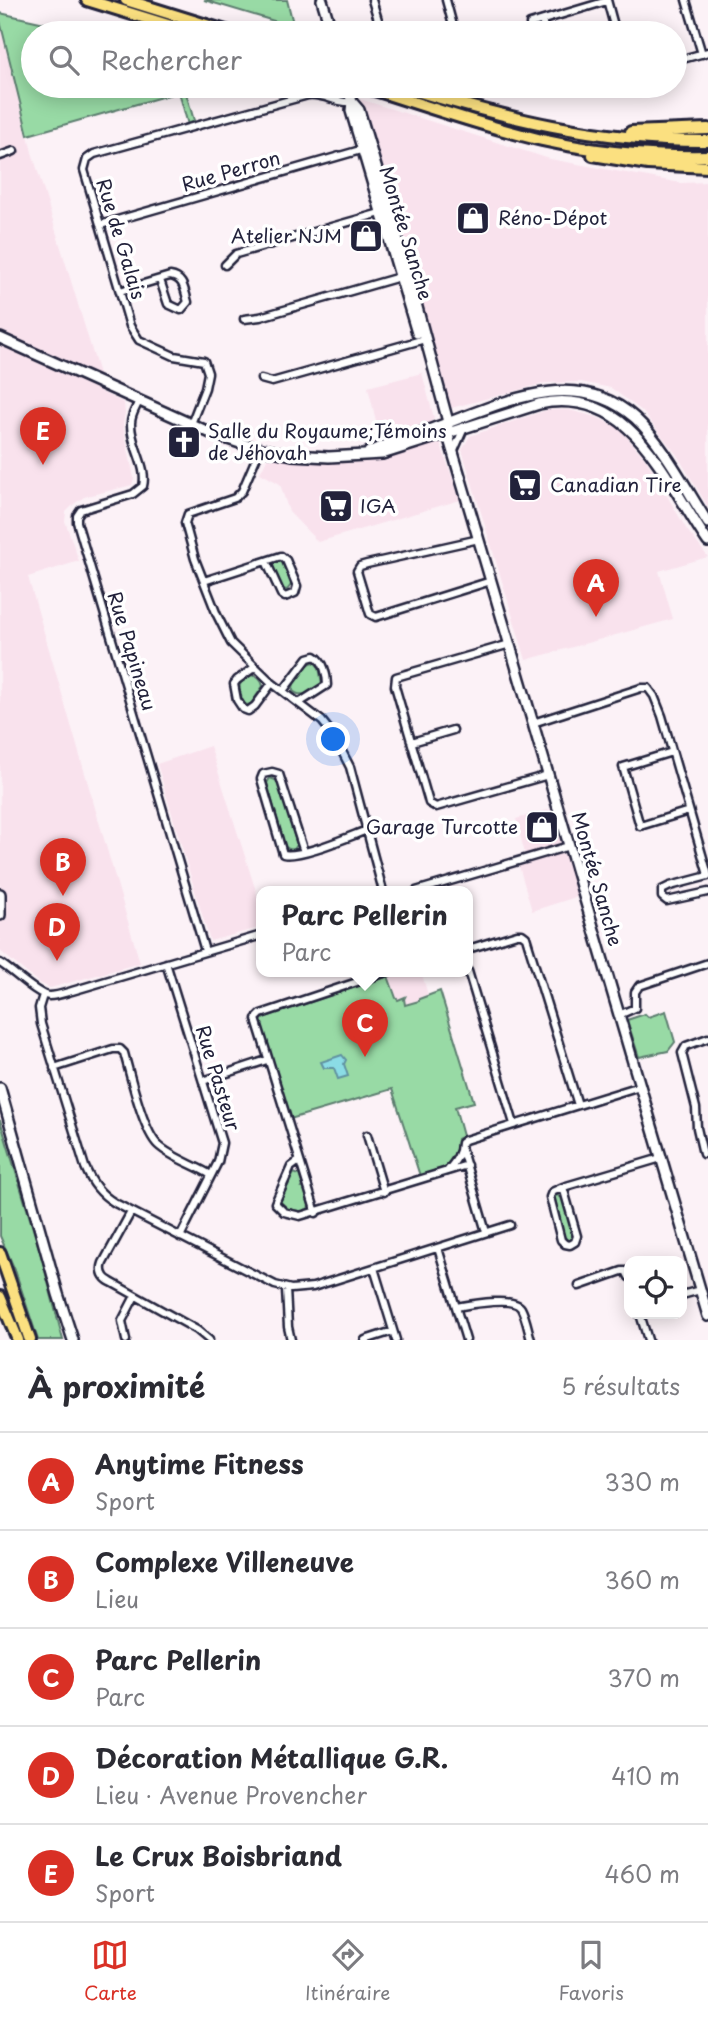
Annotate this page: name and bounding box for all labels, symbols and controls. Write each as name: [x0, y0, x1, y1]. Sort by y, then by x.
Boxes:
search box: [21, 21, 687, 98]
text: Rechercher: [101, 40, 242, 79]
icon: search: [45, 41, 83, 79]
street label: Rue Perron: [178, 143, 283, 197]
street label: Montée Sanche: [373, 162, 441, 303]
street label: Rue de Galais: [90, 175, 154, 302]
shop icon: Réno-Dépot: [454, 199, 492, 237]
place label: Réno-Dépot: [498, 203, 608, 231]
shop icon: Atelier NJM: [347, 217, 385, 255]
place label: Atelier NJM: [231, 221, 342, 249]
pin: E: [20, 407, 66, 465]
place label: Salle du Royaume;Témoins de Jéhovah: [208, 416, 447, 466]
church icon: Salle du Royaume;Témoins de Jéhovah: [165, 423, 203, 461]
supermarket icon: Canadian Tire: [506, 466, 544, 504]
place label: Canadian Tire: [550, 470, 682, 498]
supermarket icon: IGA: [317, 487, 355, 525]
place label: IGA: [360, 491, 396, 519]
pin: A: [573, 559, 619, 617]
street label: Rue Papineau: [102, 588, 164, 714]
your location: [316, 722, 350, 756]
shop icon: Garage Turcotte: [523, 808, 561, 846]
street label: Montée Sanche: [565, 808, 631, 949]
place label: Garage Turcotte: [366, 812, 518, 840]
pin: B: [40, 838, 86, 896]
popup: [256, 886, 473, 977]
text: Parc Pellerin: [281, 895, 448, 934]
pin: D: [34, 903, 80, 961]
text: Parc: [281, 934, 331, 969]
pin: C: [342, 999, 388, 1057]
street label: Rue Pasteur: [190, 1022, 248, 1134]
map controls: [624, 1256, 687, 1319]
button: locate: [624, 1256, 687, 1319]
text: À proximité: [28, 1363, 205, 1408]
text: 5 résultats: [561, 1368, 680, 1403]
text: Anytime Fitness: [95, 1444, 304, 1483]
text: A: [42, 1464, 60, 1499]
text: 330 m: [604, 1464, 680, 1499]
text: Sport: [95, 1483, 155, 1518]
text: Complexe Villeneuve: [95, 1542, 354, 1581]
text: B: [43, 1562, 59, 1597]
text: 360 m: [605, 1562, 680, 1597]
text: Lieu: [95, 1581, 139, 1616]
text: Parc Pellerin: [95, 1640, 261, 1679]
text: C: [42, 1660, 60, 1695]
text: 370 m: [607, 1660, 680, 1695]
text: Parc: [95, 1679, 145, 1714]
text: Décoration Métallique G.R.: [95, 1738, 448, 1777]
text: D: [42, 1758, 60, 1793]
text: 410 m: [611, 1758, 680, 1793]
text: Lieu · Avenue Provencher: [95, 1777, 367, 1812]
text: Le Crux Boisbriand: [95, 1836, 342, 1875]
text: E: [44, 1856, 58, 1891]
text: 460 m: [605, 1856, 680, 1891]
text: Sport: [95, 1875, 155, 1910]
tab: Carte: [84, 1936, 137, 2006]
tab: Itinéraire: [305, 1936, 390, 2006]
tab: Favoris: [559, 1936, 624, 2006]

